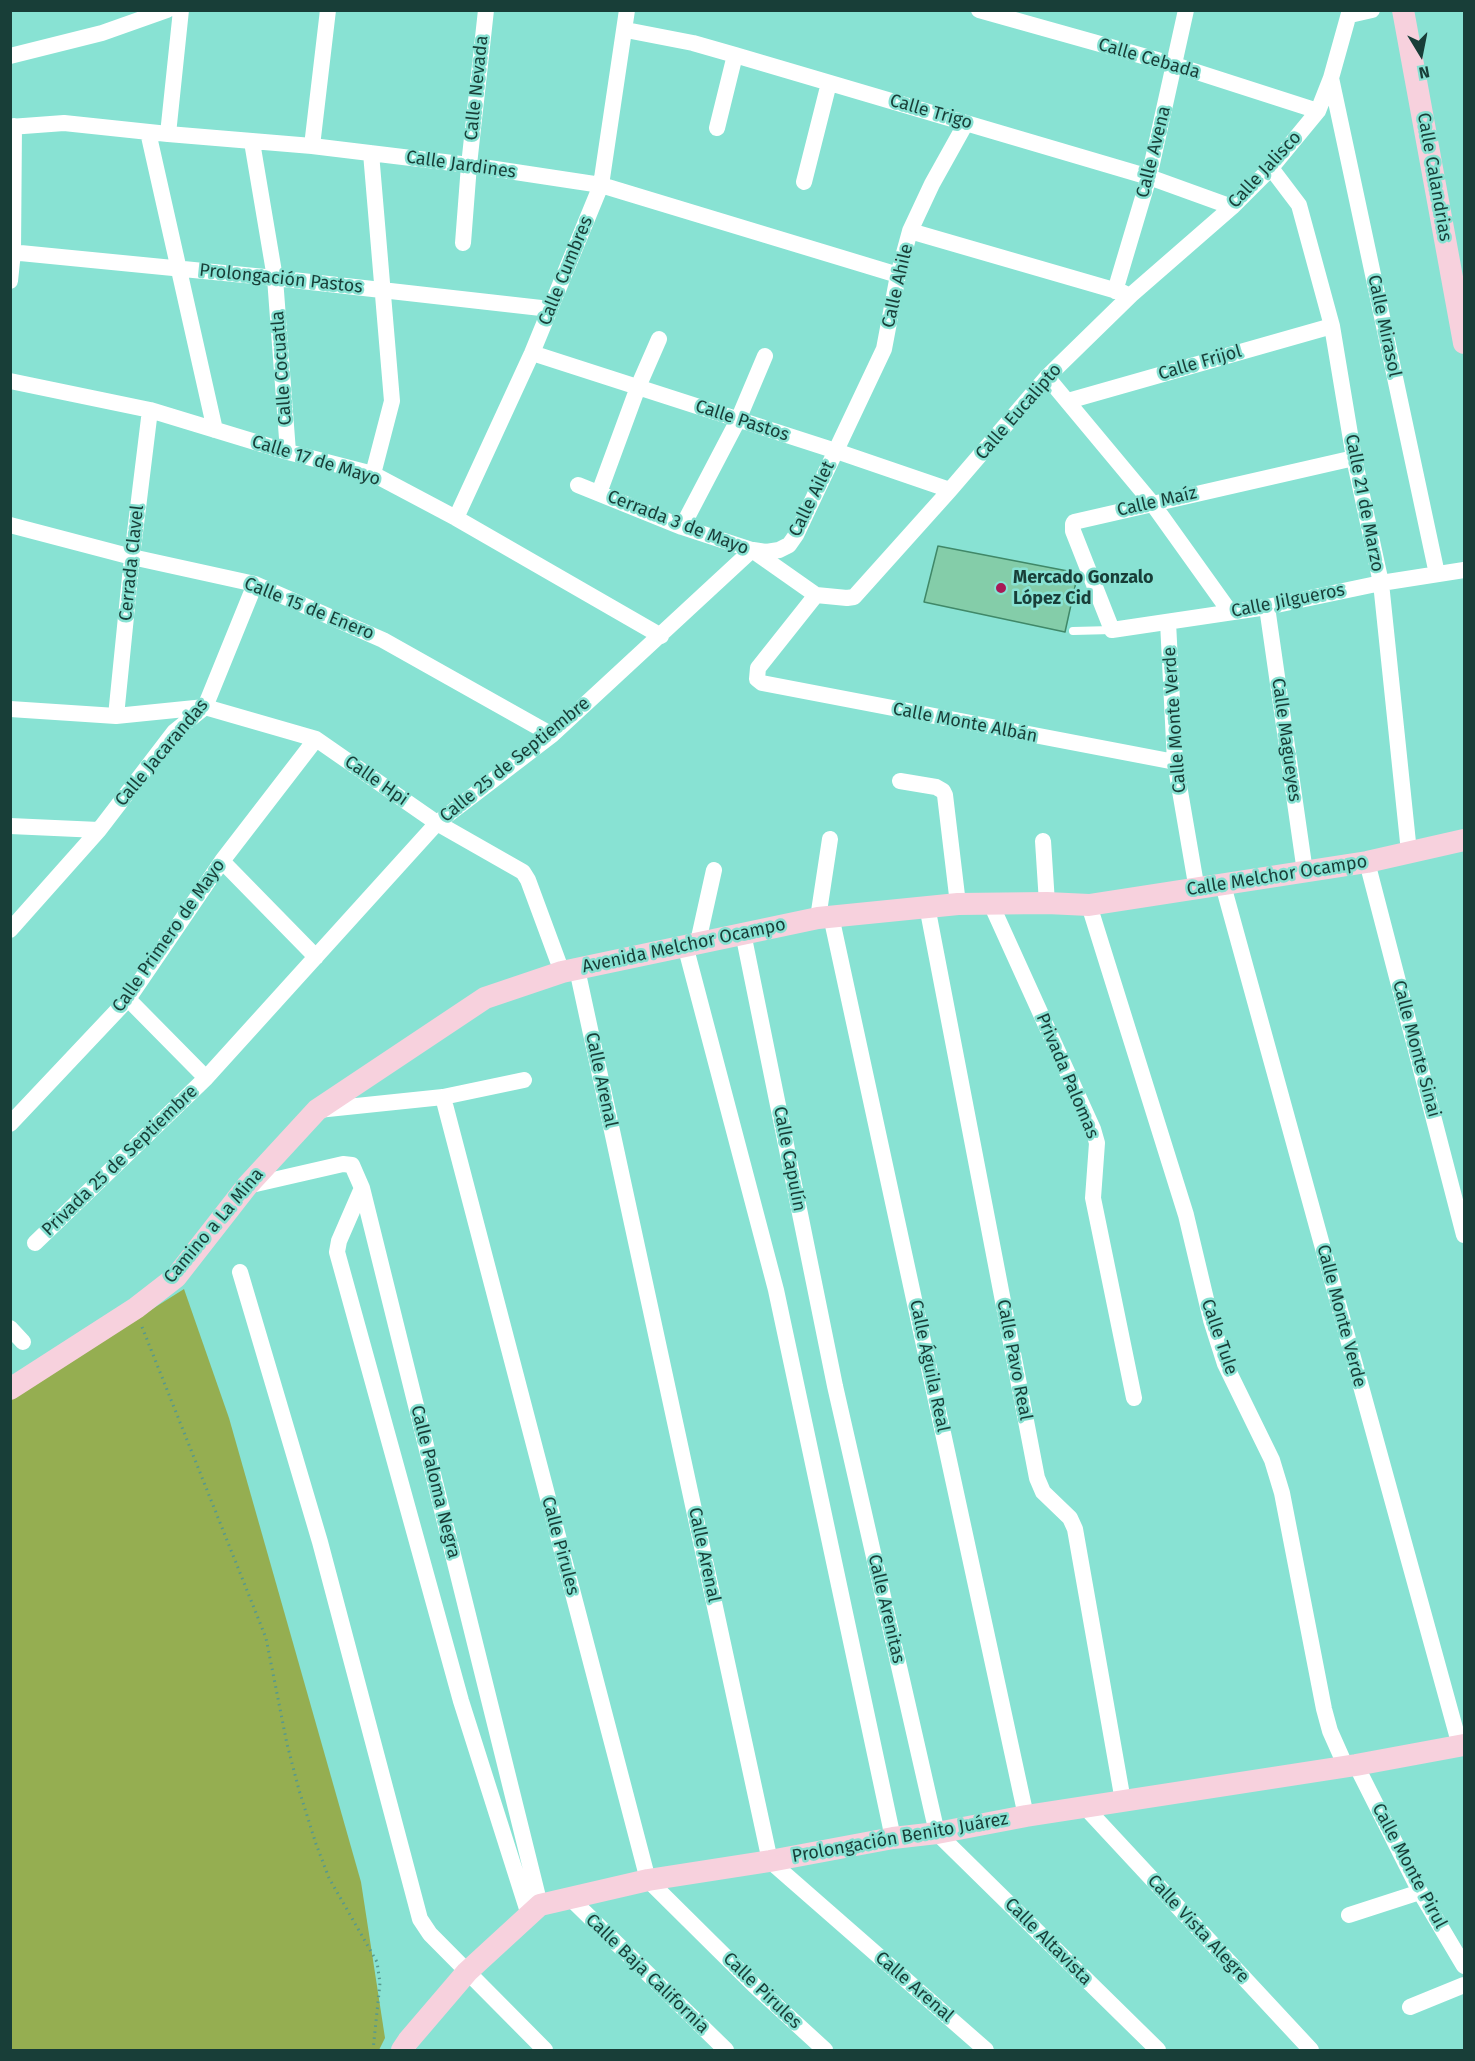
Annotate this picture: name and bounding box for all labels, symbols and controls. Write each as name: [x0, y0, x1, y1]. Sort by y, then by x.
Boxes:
north arrow: [1391, 24, 1451, 84]
street label: Calle Nevada: [461, 34, 493, 142]
street label: Calle Cebada: [1096, 34, 1202, 84]
text: N: [1417, 62, 1431, 82]
street label: Calle Trigo: [887, 90, 975, 134]
street label: Calle Avena: [1132, 104, 1176, 200]
street label: Calle Calandrias: [1412, 111, 1456, 243]
street label: Calle Jalisco: [1224, 127, 1306, 213]
street label: Calle Jardines: [405, 147, 517, 183]
street label: Calle Cumbres: [534, 213, 598, 329]
street label: Calle Ahile: [878, 242, 918, 330]
street label: Prolongación Pastos: [198, 260, 364, 298]
street label: Calle Mirasol: [1363, 273, 1405, 379]
street label: Calle Cocuatla: [267, 310, 297, 426]
street label: Calle Frijol: [1156, 341, 1244, 385]
street label: Calle Eucalipto: [971, 360, 1067, 464]
street label: Calle Pastos: [692, 396, 792, 446]
street label: Calle 17 de Mayo: [249, 431, 383, 491]
street label: Calle 21 de Marzo: [1340, 432, 1388, 574]
street label: Calle Ailet: [784, 458, 840, 540]
street label: Calle Maíz: [1115, 482, 1199, 522]
street label: Cerrada 3 de Mayo: [604, 486, 752, 560]
street label: Cerrada Clavel: [115, 504, 149, 622]
place label: Mercado Gonzalo López Cid: [1013, 567, 1154, 610]
street label: Calle 15 de Enero: [241, 573, 377, 645]
street label: Calle Jilgueros: [1229, 579, 1347, 623]
marker: Mercado Gonzalo López Cid: [994, 581, 1008, 595]
street label: Calle Monte Verde: [1159, 646, 1191, 794]
street label: Calle Magueyes: [1267, 677, 1305, 803]
street label: Calle 25 de Septiembre: [436, 693, 594, 827]
street label: Calle Jacarandas: [111, 695, 213, 811]
street label: Calle Monte Albán: [891, 698, 1039, 748]
street label: Calle Hpi: [340, 751, 412, 811]
street label: Calle Melchor Ocampo: [1185, 851, 1369, 901]
street label: Calle Primero de Mayo: [108, 855, 230, 1017]
street label: Avenida Melchor Ocampo: [580, 914, 788, 978]
street label: Calle Monte Sinai: [1387, 978, 1445, 1120]
street label: Privada Palomas: [1031, 1010, 1103, 1142]
street label: Calle Arenal: [580, 1031, 622, 1129]
street label: Privada 25 de Septiembre: [38, 1081, 202, 1241]
street label: Calle Capulín: [768, 1105, 810, 1213]
street label: Camino a La Mina: [160, 1164, 268, 1288]
street label: Calle Monte Verde: [1312, 1242, 1370, 1390]
street label: Calle Tule: [1196, 1296, 1242, 1378]
street label: Calle Águila Real: [904, 1298, 954, 1434]
street label: Calle Pavo Real: [992, 1298, 1036, 1422]
street label: Calle Paloma Negra: [406, 1403, 464, 1561]
street label: Calle Pirules: [537, 1494, 583, 1598]
street label: Calle Arenal: [683, 1506, 725, 1604]
street label: Calle Arenitas: [863, 1552, 909, 1666]
street label: Calle Monte Pirul: [1367, 1800, 1451, 1932]
street label: Prolongación Benito Juárez: [790, 1808, 1010, 1868]
street label: Calle Vista Alegre: [1142, 1870, 1254, 1988]
street label: Calle Altavista: [1000, 1894, 1096, 1990]
street label: Calle Baja California: [581, 1910, 713, 2038]
street label: Calle Arenal: [870, 1947, 958, 2027]
street label: Calle Pirules: [718, 1948, 806, 2034]

